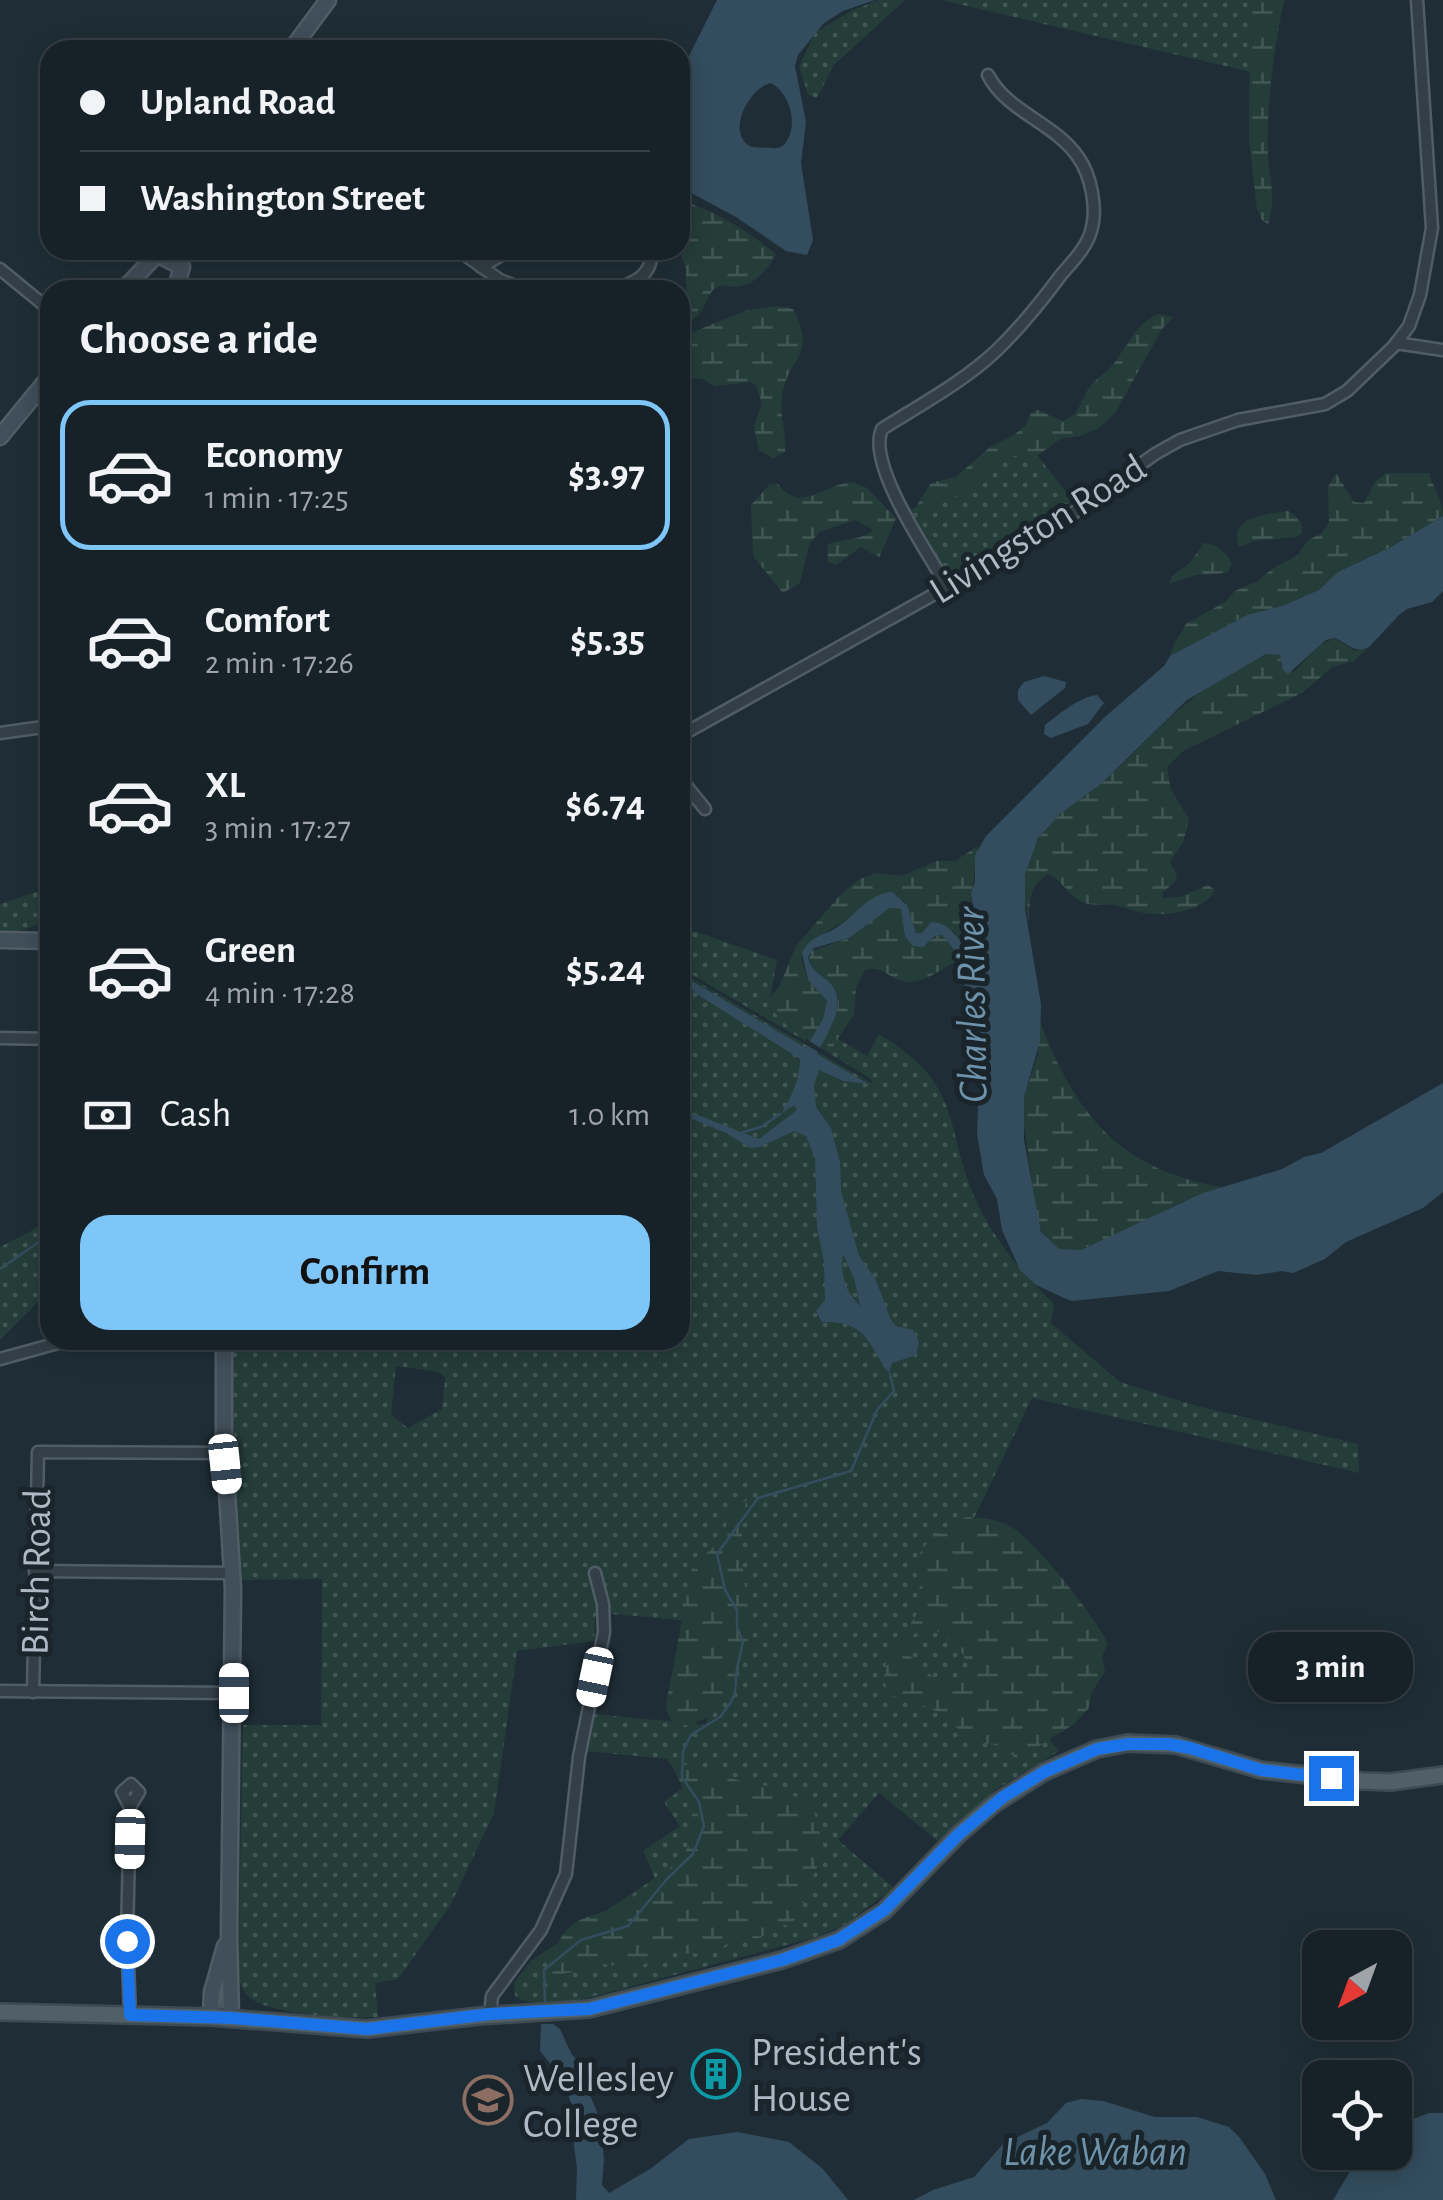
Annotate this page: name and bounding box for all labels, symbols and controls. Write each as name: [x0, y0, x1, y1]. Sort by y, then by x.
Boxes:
text: Upland Road: [140, 84, 335, 122]
text: Washington Street: [140, 180, 425, 218]
text: Choose a ride: [80, 317, 318, 362]
icon: car: [85, 430, 175, 520]
text: Economy: [205, 437, 343, 475]
street label: Livingston Road: [923, 448, 1153, 612]
text: $3.97: [568, 456, 645, 494]
text: 1 min · 17:25: [205, 482, 349, 514]
icon: car: [85, 595, 175, 685]
text: Comfort: [205, 602, 330, 640]
text: $5.35: [570, 621, 645, 659]
text: 2 min · 17:26: [205, 647, 354, 679]
icon: car: [85, 760, 175, 850]
text: XL: [205, 767, 245, 805]
text: $6.74: [565, 786, 645, 824]
text: 3 min · 17:27: [205, 812, 351, 844]
water label: Charles River: [949, 905, 995, 1103]
icon: car: [85, 925, 175, 1015]
text: Green: [205, 932, 296, 970]
text: $5.24: [566, 951, 645, 989]
text: 4 min · 17:28: [205, 977, 355, 1009]
icon: cash: [80, 1088, 135, 1143]
text: Cash: [160, 1096, 231, 1134]
text: 1.0 km: [569, 1099, 650, 1131]
button: Confirm: [80, 1215, 650, 1330]
car: [207, 1433, 243, 1495]
street label: Birch Road: [16, 1488, 58, 1656]
callout: 3 min: [1248, 1633, 1414, 1703]
car: [574, 1645, 616, 1709]
text: 3 min: [1296, 1651, 1365, 1683]
car: [219, 1663, 249, 1723]
route end: [1309, 1756, 1354, 1801]
car: [114, 1809, 146, 1869]
route start: [105, 1919, 150, 1964]
north arrow: [1302, 1930, 1412, 2040]
map controls: [1302, 1930, 1412, 2170]
place label: President's House: [751, 2033, 922, 2119]
building icon: President's House: [690, 2048, 742, 2100]
place label: Wellesley College: [523, 2059, 674, 2145]
button: locate: [1302, 2060, 1412, 2170]
school or university icon: Wellesley College: [462, 2074, 514, 2126]
water label: Lake Waban: [1003, 2131, 1187, 2173]

